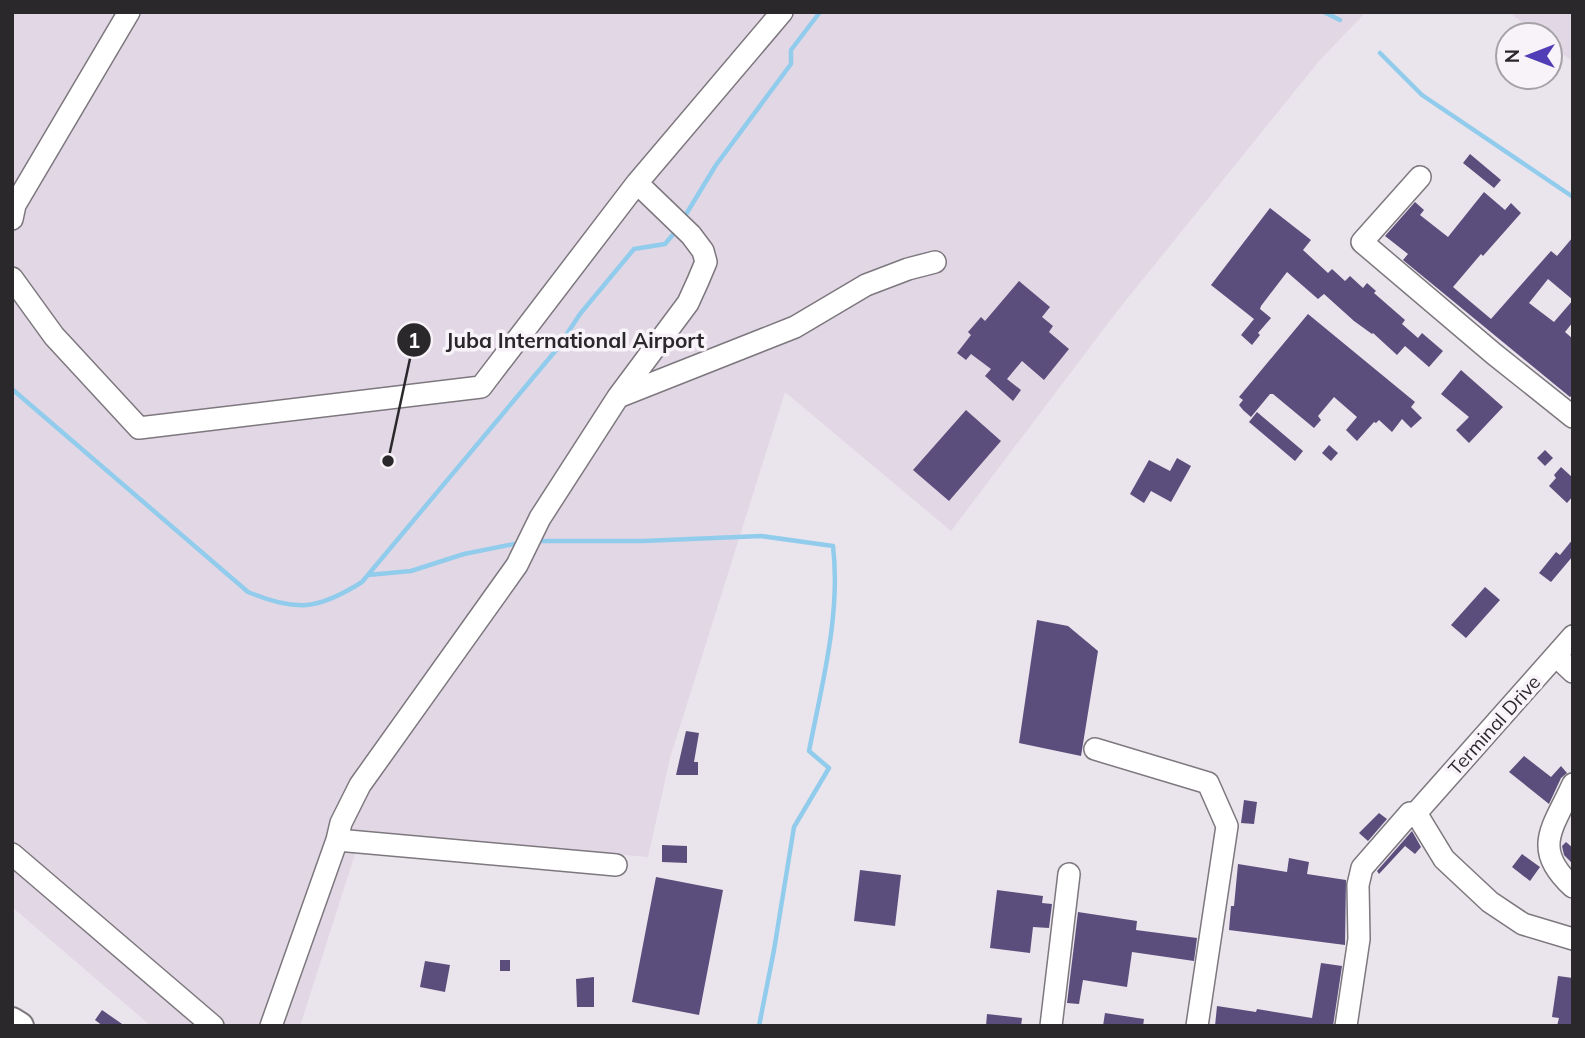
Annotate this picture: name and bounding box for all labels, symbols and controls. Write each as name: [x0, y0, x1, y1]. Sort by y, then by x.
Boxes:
north arrow: [1494, 21, 1564, 91]
text: N: [1500, 49, 1524, 63]
callout: Juba International Airport: [397, 319, 718, 361]
text: 1: [408, 327, 420, 353]
text: Juba International Airport: [446, 327, 704, 353]
street label: Terminal Drive: [1443, 670, 1545, 780]

